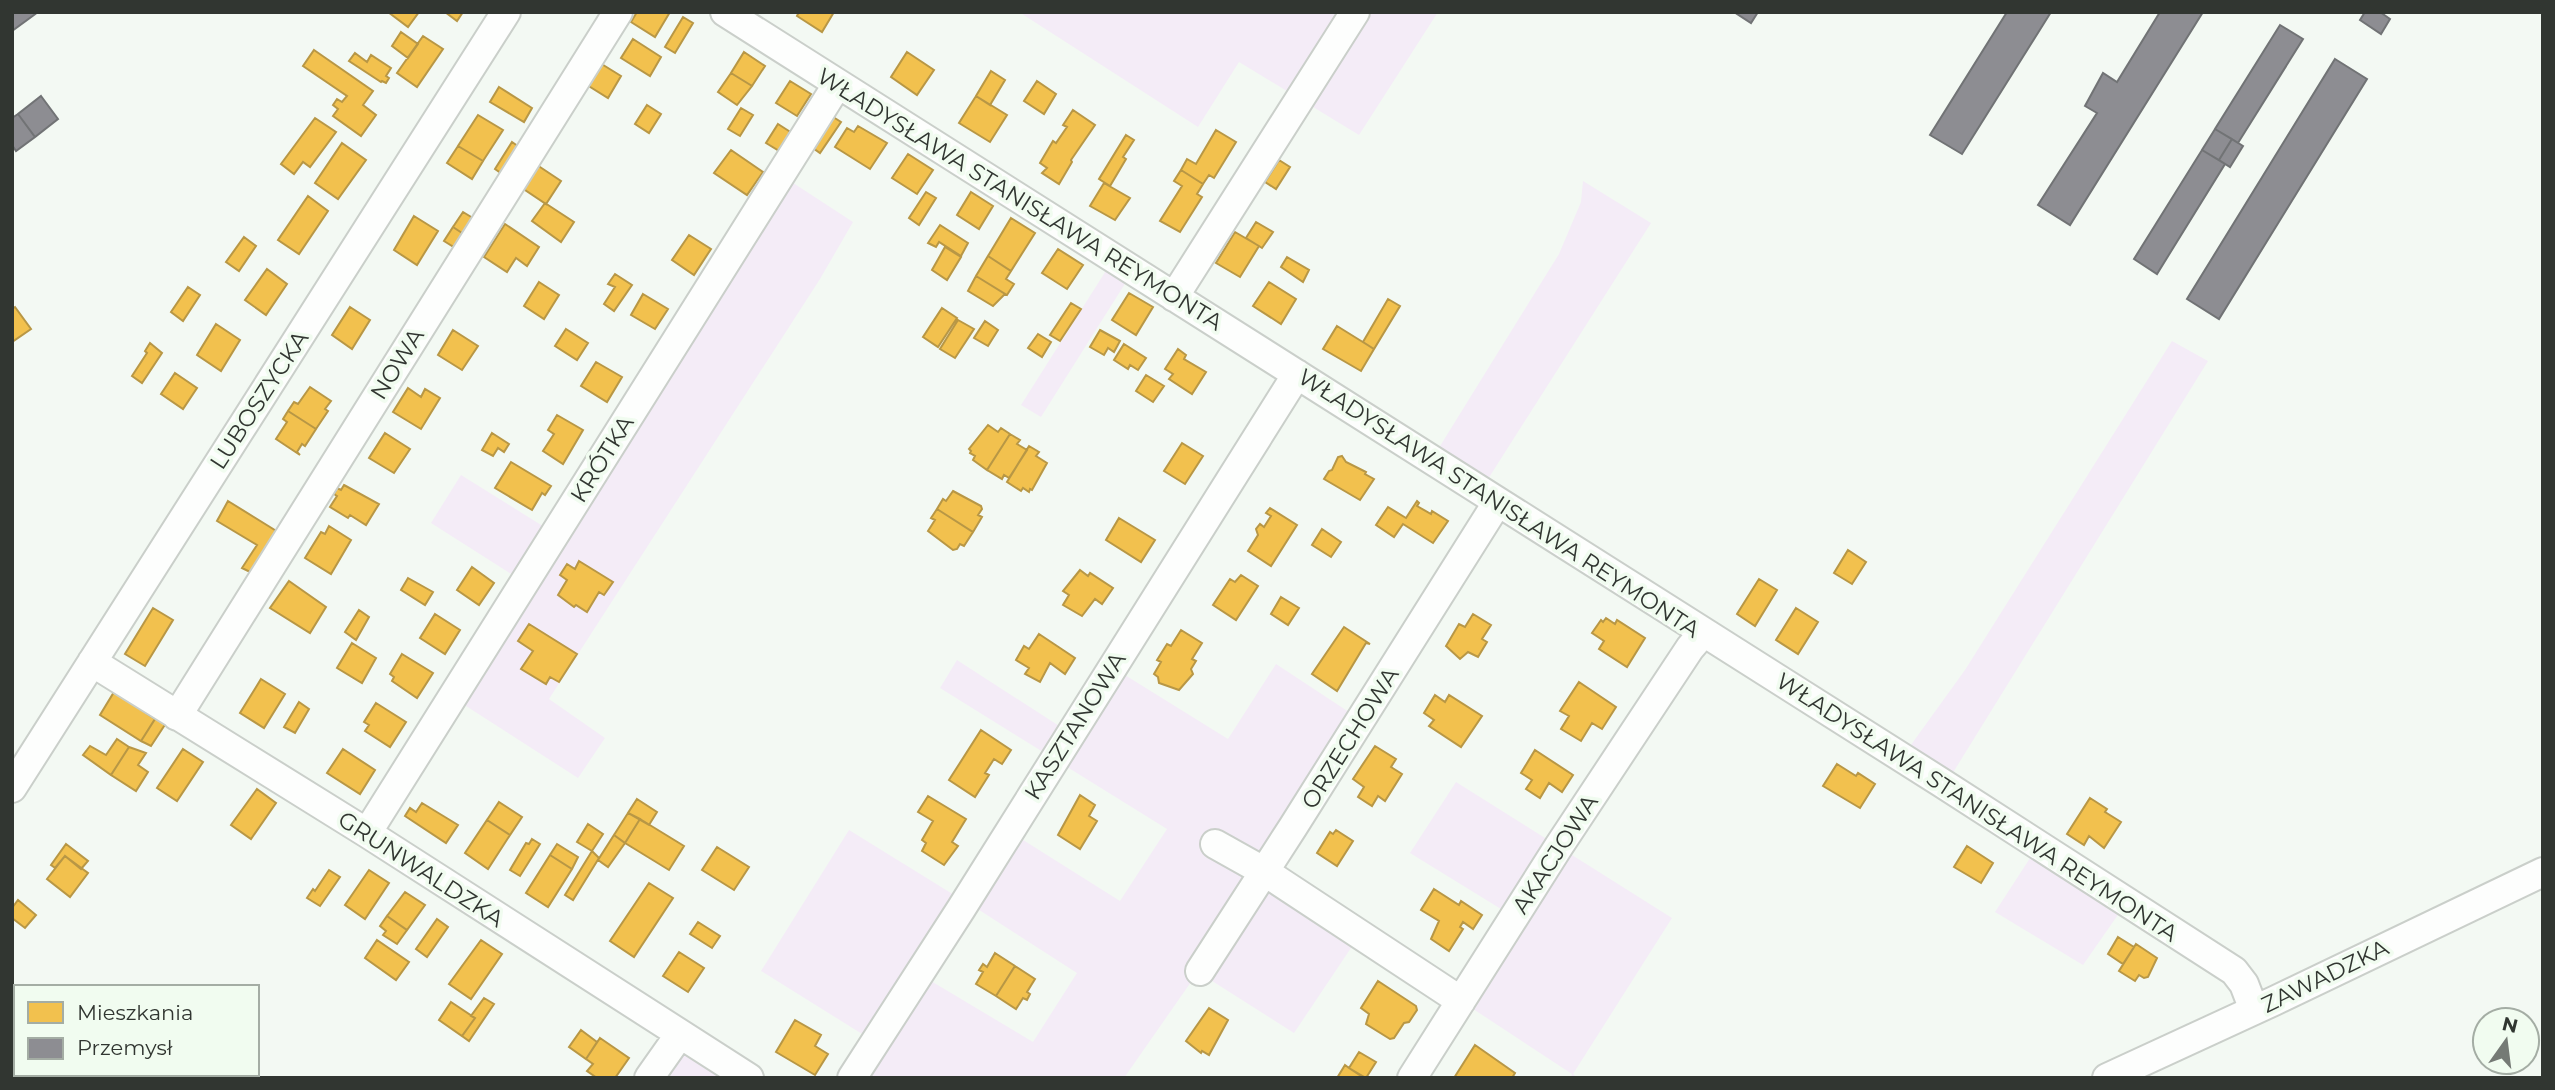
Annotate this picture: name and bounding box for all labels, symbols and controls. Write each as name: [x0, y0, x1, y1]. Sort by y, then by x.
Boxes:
street label: WŁADYSŁAWA STANISŁAWA REYMONTA: [812, 62, 1228, 336]
street label: NOWA: [364, 323, 430, 405]
street label: LUBOSZYCKA: [204, 325, 314, 475]
street label: WŁADYSŁAWA STANISŁAWA REYMONTA: [1293, 362, 1705, 644]
street label: KRÓTKA: [564, 410, 640, 508]
street label: KASZTANOWA: [1018, 647, 1132, 805]
street label: ORZECHOWA: [1295, 662, 1405, 814]
street label: WŁADYSŁAWA STANISŁAWA REYMONTA: [1771, 666, 2183, 948]
street label: AKACJOWA: [1506, 789, 1604, 919]
street label: GRUNWALDZKA: [333, 805, 509, 933]
street label: ZAWADZKA: [2257, 933, 2394, 1019]
legend: [14, 985, 259, 1076]
text: Mieszkania: [77, 1000, 193, 1025]
north arrow: [2471, 1006, 2541, 1076]
text: N: [2500, 1012, 2520, 1038]
text: Przemysł: [77, 1035, 173, 1060]

